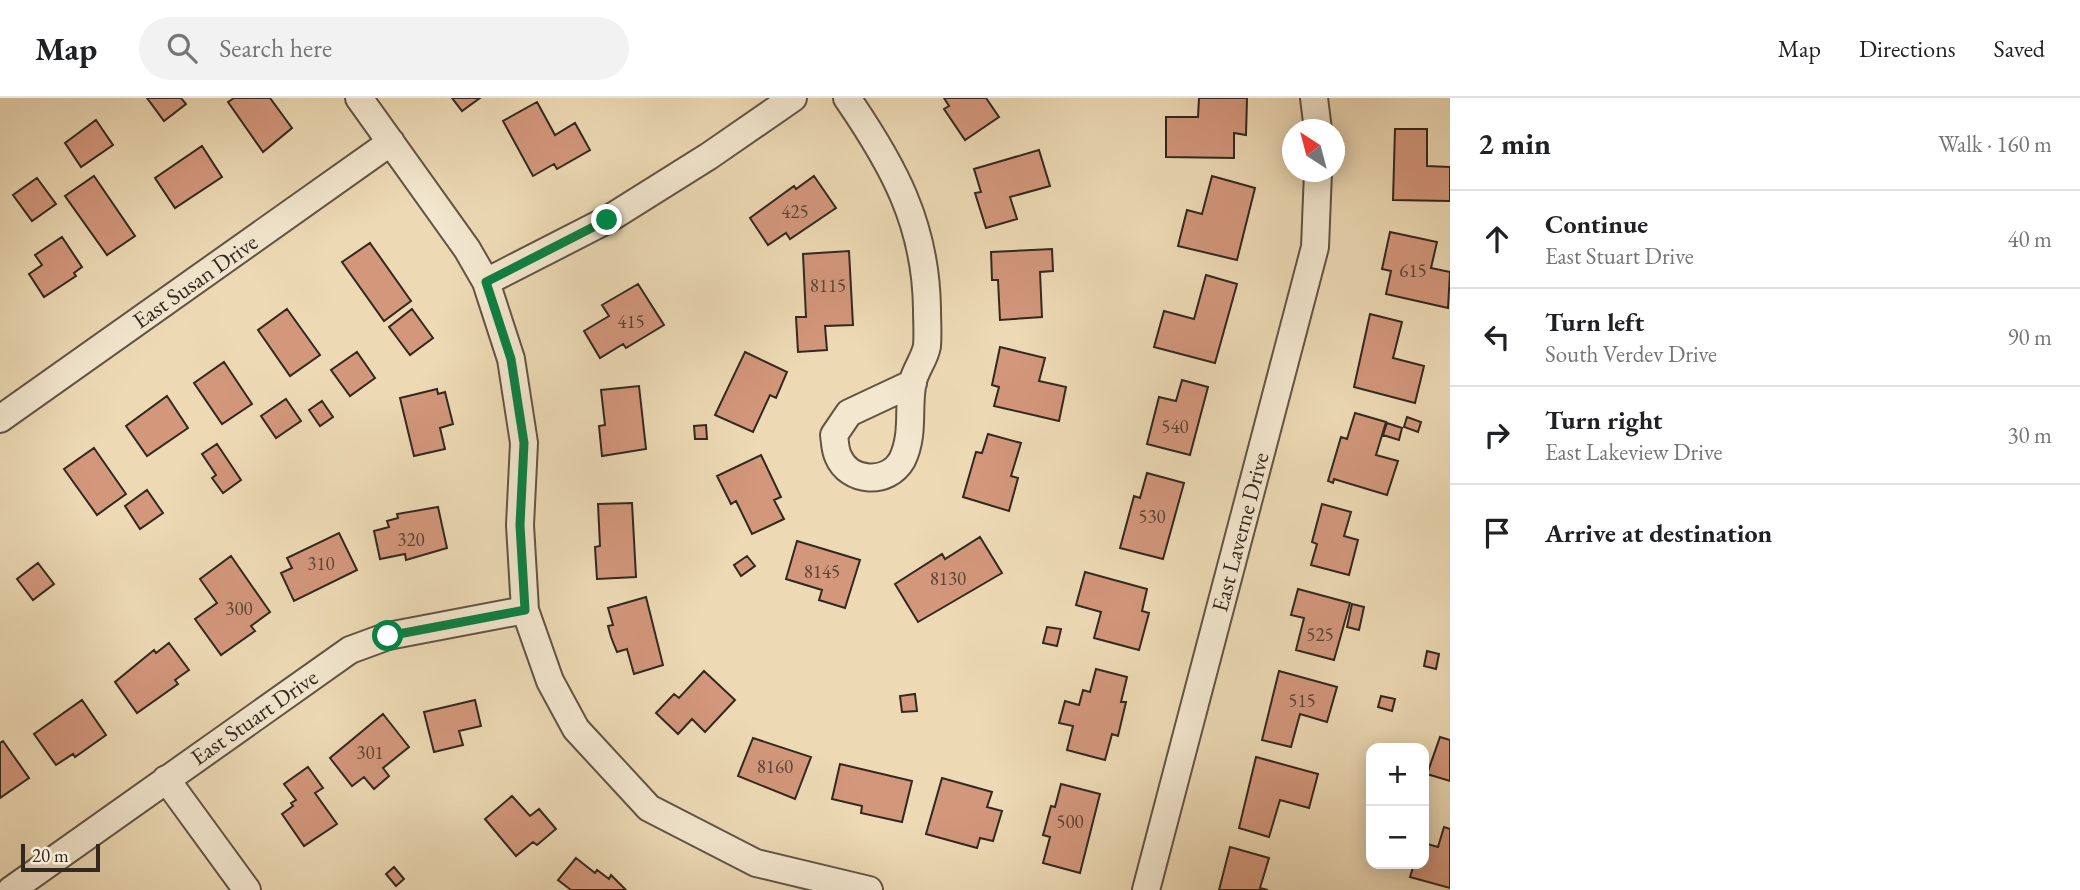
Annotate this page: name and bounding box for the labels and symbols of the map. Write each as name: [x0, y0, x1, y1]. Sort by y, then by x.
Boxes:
north arrow: [1282, 119, 1345, 182]
house number: 425: [781, 199, 809, 224]
route end: [591, 204, 622, 235]
street label: East Susan Drive: [127, 227, 263, 335]
house number: 615: [1399, 258, 1427, 283]
house number: 8115: [810, 273, 846, 298]
house number: 415: [617, 309, 645, 334]
house number: 540: [1161, 414, 1189, 439]
street label: East Laverne Drive: [1204, 449, 1276, 615]
house number: 530: [1138, 504, 1166, 529]
house number: 320: [397, 527, 425, 552]
house number: 310: [307, 551, 335, 576]
house number: 8145: [804, 559, 840, 584]
house number: 8130: [930, 566, 966, 591]
house number: 300: [225, 596, 253, 621]
route start: [372, 620, 403, 651]
house number: 525: [1306, 622, 1334, 647]
street label: East Stuart Drive: [184, 662, 324, 772]
house number: 515: [1288, 688, 1316, 713]
house number: 301: [356, 740, 384, 765]
house number: 8160: [757, 754, 793, 779]
house number: 500: [1056, 809, 1084, 834]
scale bar: [21, 841, 100, 873]

